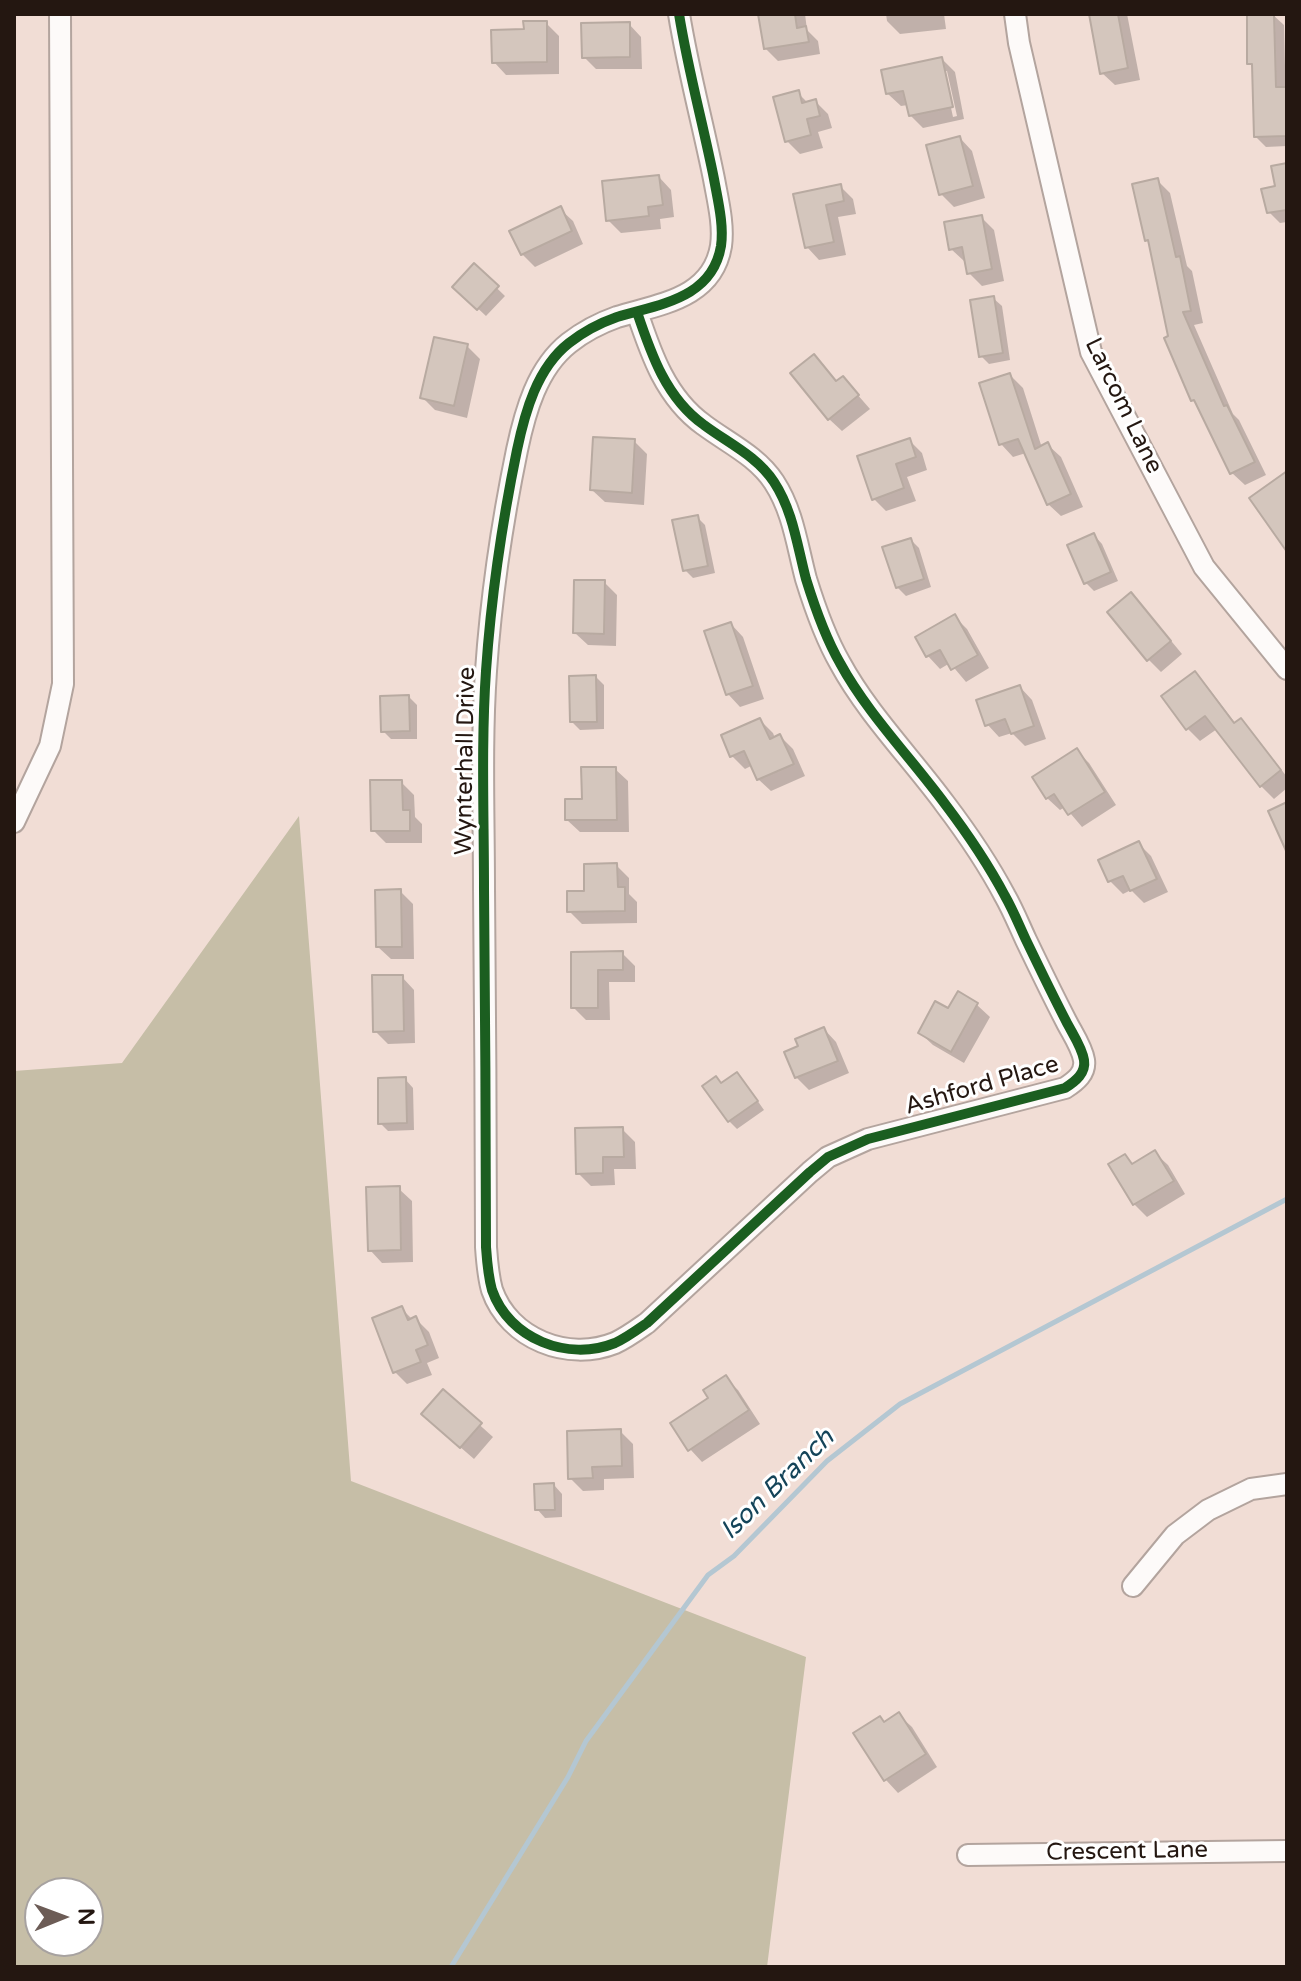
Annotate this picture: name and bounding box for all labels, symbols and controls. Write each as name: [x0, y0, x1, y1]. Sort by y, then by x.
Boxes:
street label: Larcom Lane: [1078, 334, 1168, 478]
street label: Wynterhall Drive: [450, 667, 482, 855]
street label: Ashford Place: [902, 1050, 1062, 1122]
water label: Ison Branch: [715, 1423, 841, 1547]
street label: Crescent Lane: [1046, 1836, 1208, 1868]
north arrow: [24, 1877, 104, 1957]
text: N: [73, 1908, 99, 1926]

